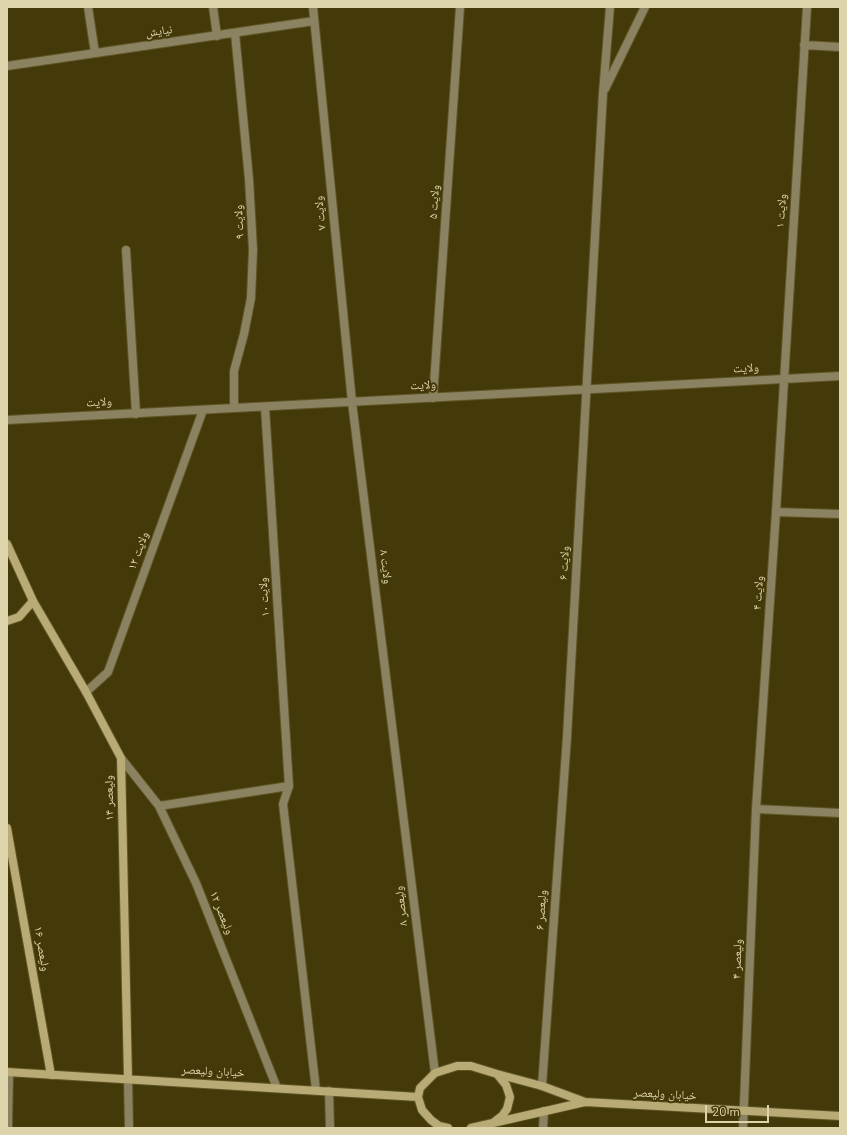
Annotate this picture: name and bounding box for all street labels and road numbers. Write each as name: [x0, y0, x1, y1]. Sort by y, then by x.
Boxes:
street label: نیایش: [145, 23, 173, 41]
street label: ولایت ۵: [427, 184, 443, 220]
street label: ولایت ۱: [774, 193, 790, 229]
street label: ولایت ۷: [312, 195, 330, 231]
street label: ولایت ۹: [232, 205, 248, 239]
street label: ولایت: [733, 361, 759, 377]
street label: ولایت: [410, 378, 436, 394]
street label: ولایت: [86, 395, 112, 411]
street label: ولایت ۱۲: [125, 530, 153, 572]
street label: ولایت ۶: [557, 546, 573, 580]
street label: ولایت ۸: [376, 549, 394, 585]
street label: ولایت ۴: [751, 575, 767, 611]
street label: ولایت ۱۰: [256, 577, 274, 617]
street label: ولیعصر ۱۴: [102, 775, 118, 821]
street label: ولیعصر ۸: [392, 885, 412, 927]
street label: ولیعصر ۱۲: [206, 889, 236, 937]
street label: ولیعصر ۶: [533, 889, 551, 931]
street label: ولیعصر ۱۶: [30, 925, 52, 973]
street label: ولیعصر ۴: [730, 939, 746, 979]
street label: خیابان ولیعصر: [181, 1063, 245, 1081]
street label: خیابان ولیعصر: [633, 1086, 697, 1104]

